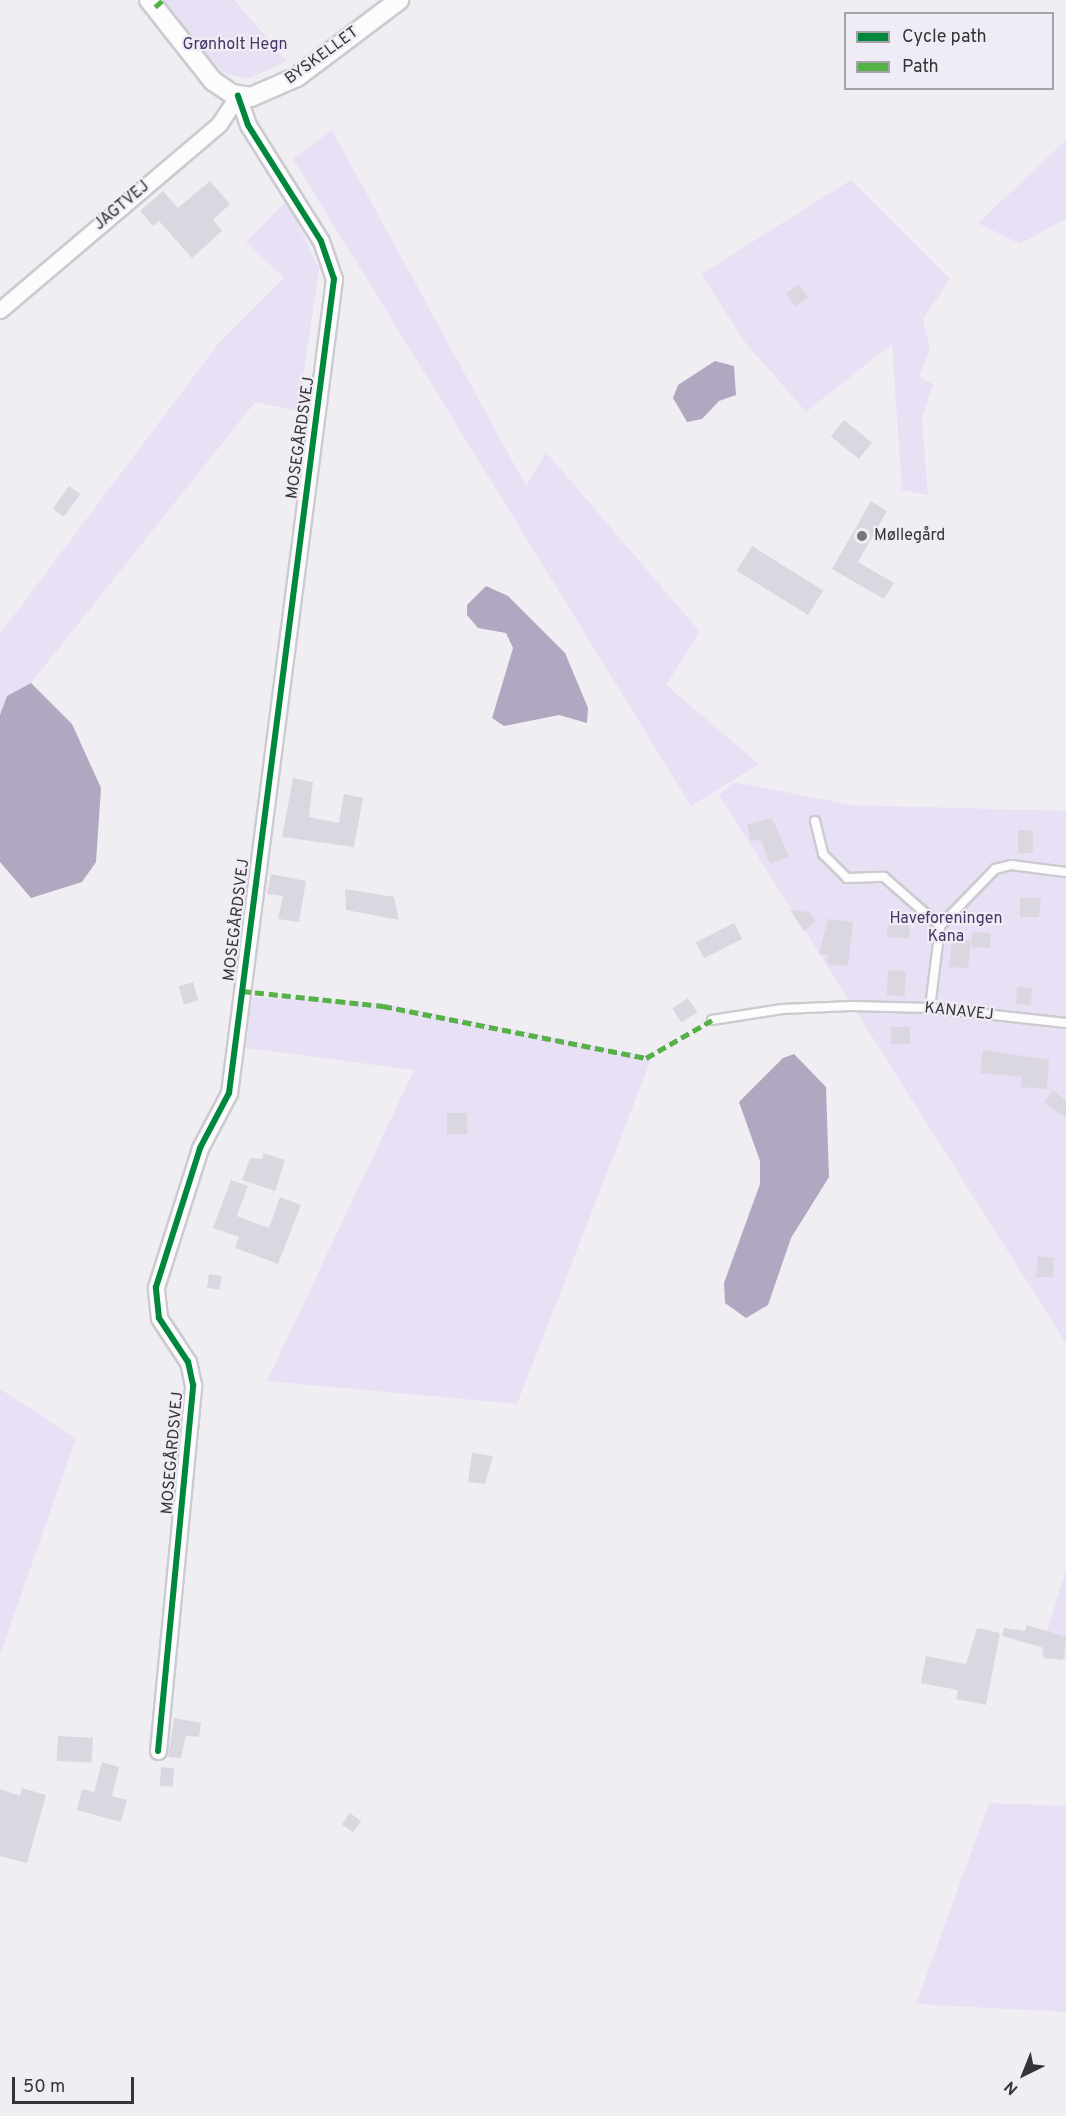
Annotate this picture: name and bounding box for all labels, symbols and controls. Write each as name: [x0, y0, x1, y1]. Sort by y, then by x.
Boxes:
legend: [844, 12, 1054, 90]
street label: BYSKELLET: [282, 23, 362, 89]
text: Cycle path: [902, 26, 987, 49]
park label: Grønholt Hegn: [182, 35, 288, 55]
text: Path: [902, 56, 939, 79]
street label: JAGTVEJ: [90, 177, 154, 235]
street label: MOSEGÅRDSVEJ: [283, 376, 319, 500]
place label: Møllegård: [874, 526, 945, 546]
marker: Møllegård: [855, 529, 869, 543]
street label: MOSEGÅRDSVEJ: [220, 858, 254, 982]
park label: Haveforeningen Kana: [890, 909, 1002, 947]
street label: KANAVEJ: [923, 999, 995, 1025]
street label: MOSEGÅRDSVEJ: [158, 1391, 188, 1515]
north arrow: [994, 2044, 1054, 2104]
scale bar: [15, 2065, 136, 2103]
text: 50 m: [23, 2076, 65, 2099]
text: N: [1001, 2076, 1023, 2098]

